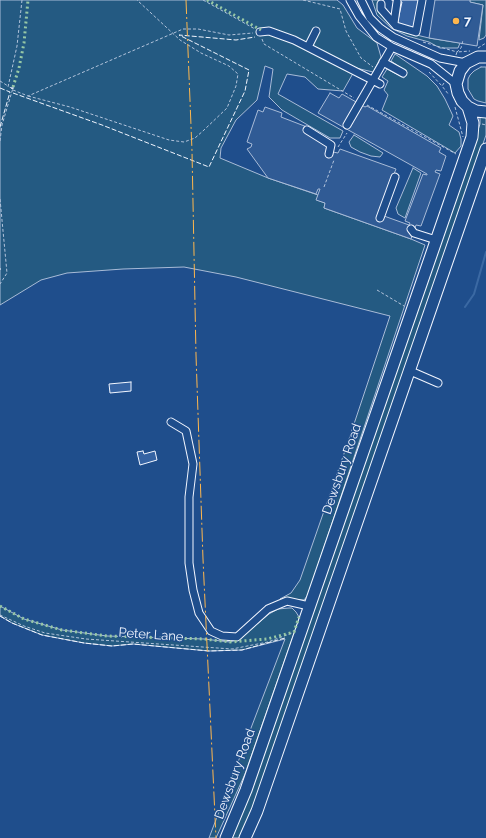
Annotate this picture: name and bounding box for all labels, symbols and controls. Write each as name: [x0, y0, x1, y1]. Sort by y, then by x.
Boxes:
place label: 7: [464, 13, 471, 29]
marker: 7: [451, 16, 461, 26]
street label: Dewsbury Road: [319, 421, 365, 517]
street label: Peter Lane: [118, 625, 184, 645]
street label: Dewsbury Road: [211, 727, 259, 821]

